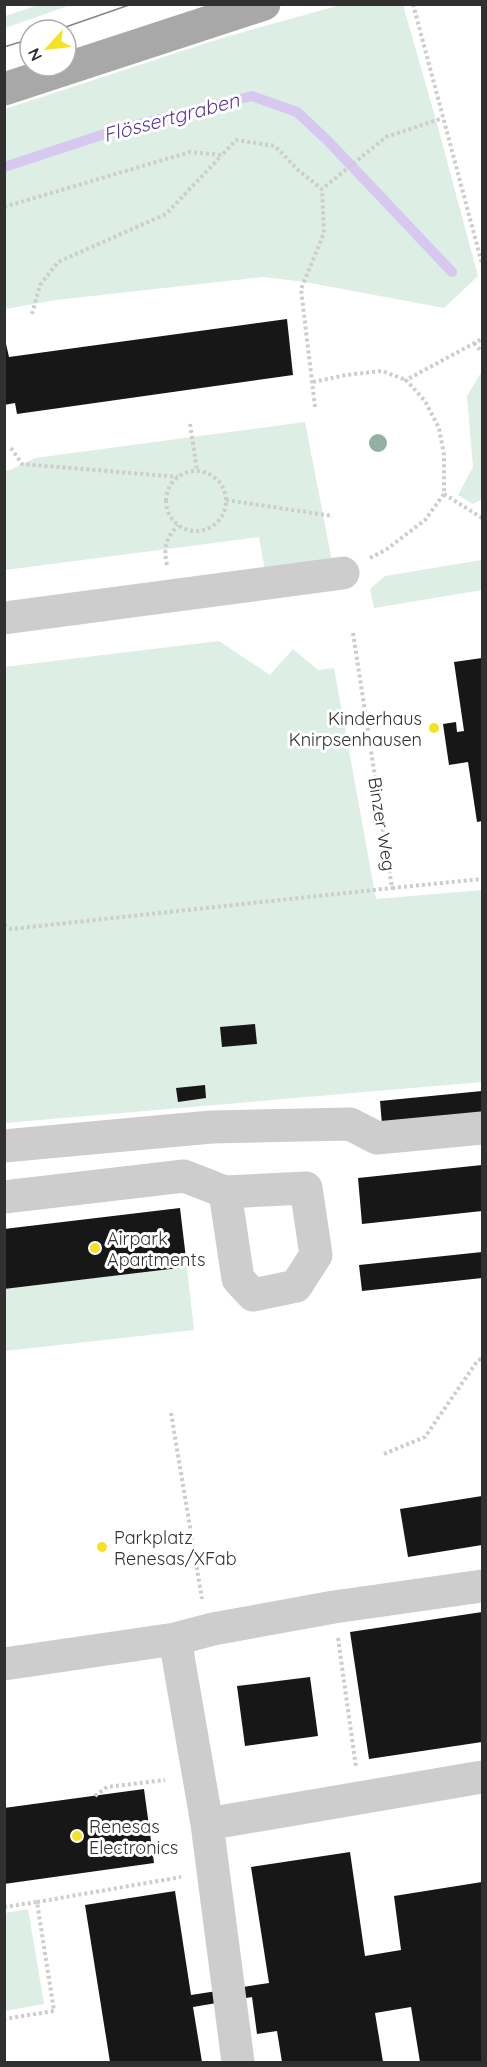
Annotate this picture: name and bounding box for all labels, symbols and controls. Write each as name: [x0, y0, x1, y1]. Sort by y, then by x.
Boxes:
north arrow: [18, 18, 78, 78]
text: N: [23, 45, 46, 65]
water label: Flössertgraben: [100, 87, 242, 147]
place label: Kinderhaus Knirpsenhausen: [289, 707, 422, 751]
marker: Kinderhaus Knirpsenhausen: [427, 721, 441, 735]
street label: Binzer Weg: [363, 775, 401, 873]
place label: Airpark Apartments: [107, 1227, 205, 1271]
marker: Airpark Apartments: [88, 1241, 102, 1255]
place label: Parkplatz Renesas/XFab: [114, 1526, 237, 1570]
marker: Parkplatz Renesas/XFab: [95, 1540, 109, 1554]
place label: Renesas Electronics: [89, 1815, 178, 1859]
marker: Renesas Electronics: [70, 1829, 84, 1843]

